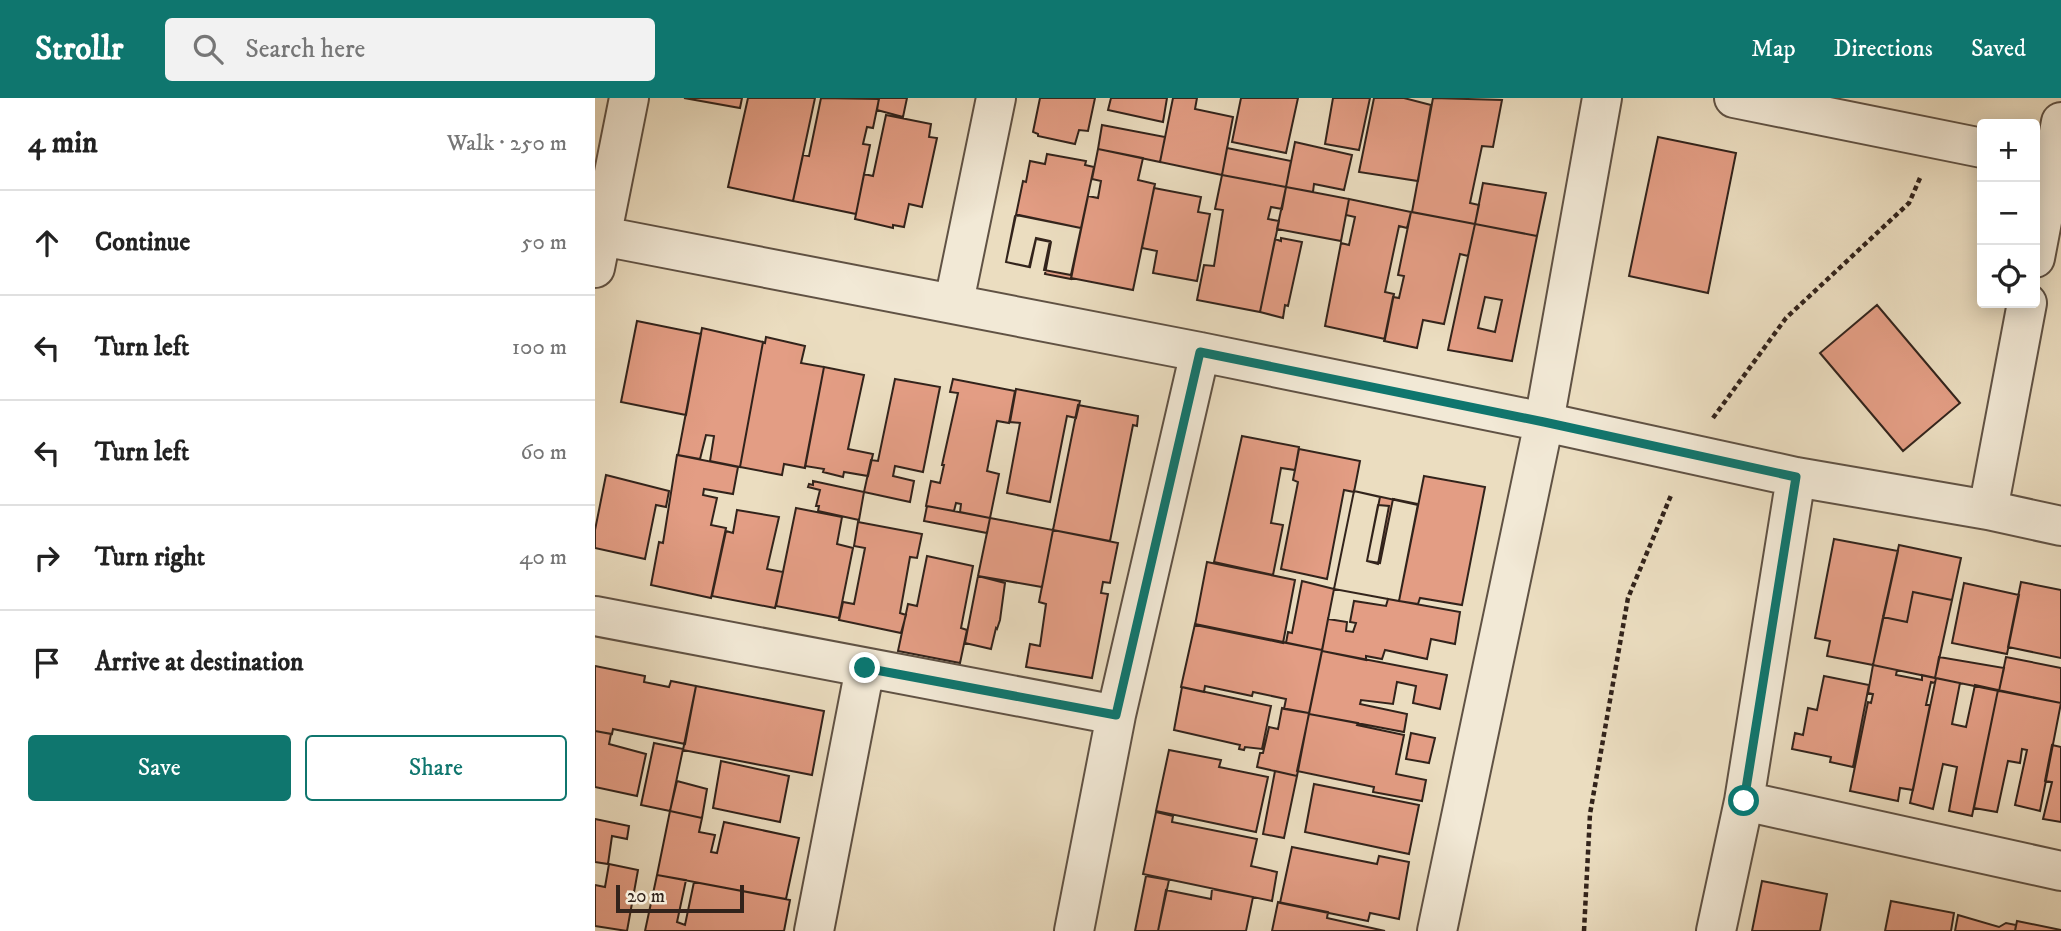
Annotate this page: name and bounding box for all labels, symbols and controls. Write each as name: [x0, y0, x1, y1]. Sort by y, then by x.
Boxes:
search box: [165, 18, 655, 81]
text: Strollr: [35, 29, 123, 70]
icon: search: [189, 30, 227, 68]
text: Search here: [245, 33, 365, 66]
text: Map: [1751, 34, 1796, 64]
text: Directions: [1834, 34, 1933, 64]
text: Saved: [1971, 34, 2026, 64]
map controls: [1977, 119, 2040, 308]
button: +: [1977, 119, 2040, 182]
text: 4 min: [28, 125, 98, 162]
text: Walk · 250 m: [447, 129, 567, 158]
button: −: [1977, 182, 2040, 245]
icon: ahead: [28, 224, 66, 262]
text: Continue: [95, 226, 190, 259]
text: 50 m: [521, 228, 567, 257]
button: locate: [1977, 245, 2040, 308]
icon: left: [28, 329, 66, 367]
text: Turn left: [95, 331, 189, 364]
text: 100 m: [512, 333, 567, 362]
icon: left: [28, 434, 66, 472]
text: Turn left: [95, 436, 189, 469]
text: 60 m: [520, 438, 567, 467]
icon: right: [28, 539, 66, 577]
text: Turn right: [95, 541, 205, 574]
text: 40 m: [519, 543, 567, 572]
icon: arrive: [28, 644, 66, 682]
text: Arrive at destination: [95, 646, 304, 679]
route end: [849, 652, 880, 683]
button: Save: [28, 735, 291, 801]
button: Share: [305, 735, 567, 801]
route start: [1728, 785, 1759, 816]
scale bar: [616, 882, 744, 914]
text: 20 m: [627, 885, 665, 908]

